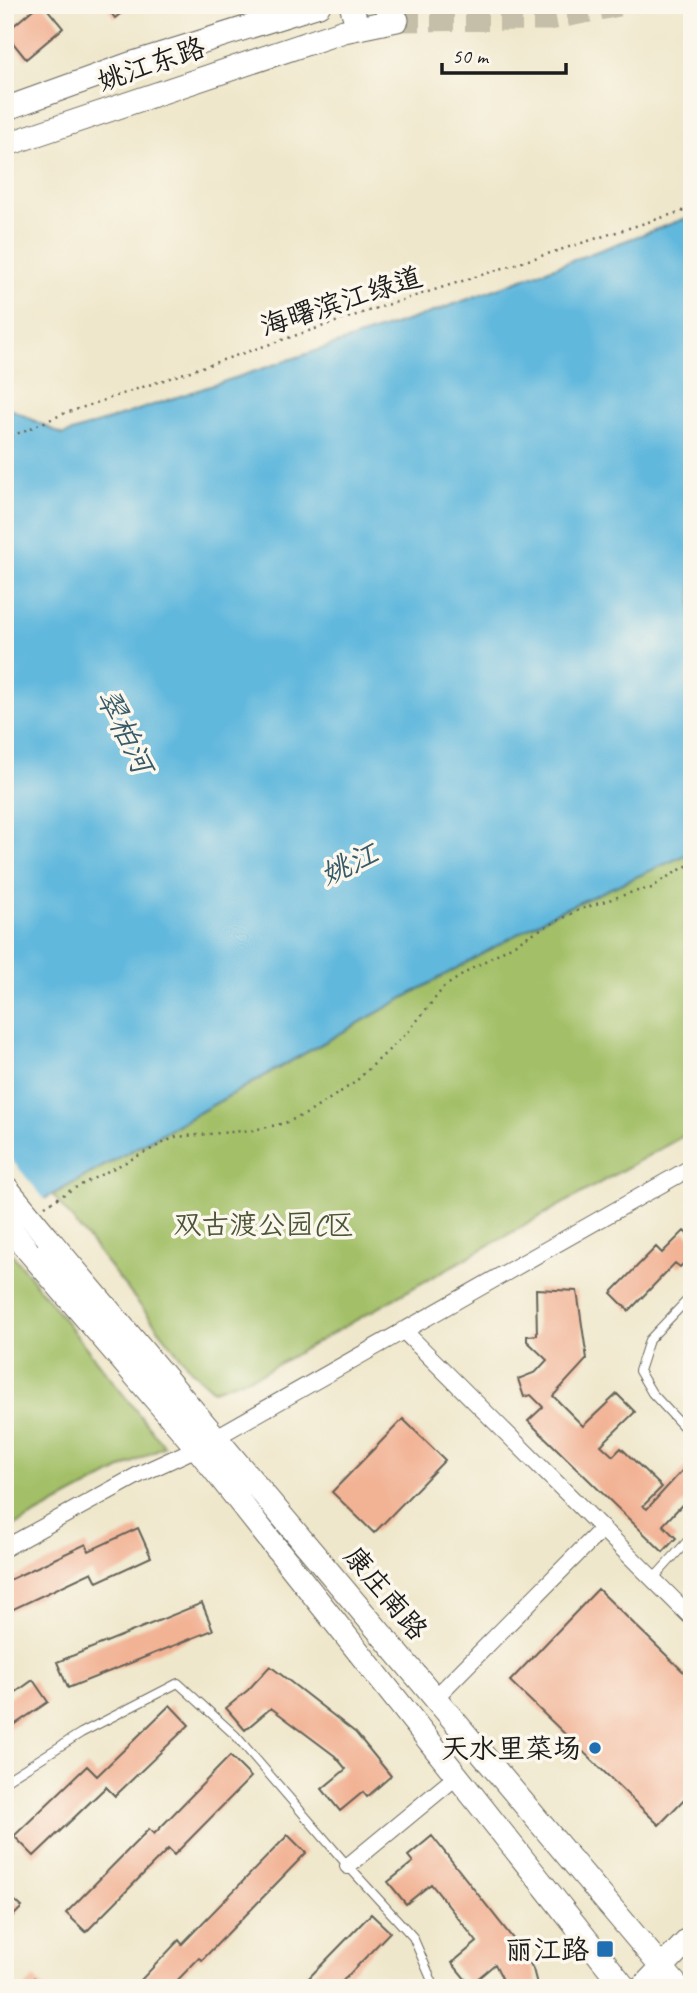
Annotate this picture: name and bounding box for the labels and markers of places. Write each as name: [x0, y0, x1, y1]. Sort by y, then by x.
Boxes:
place label: 天水里菜场: [441, 1731, 581, 1766]
marker: 天水里菜场: [587, 1740, 603, 1756]
place label: 丽江路: [505, 1932, 589, 1967]
marker: 丽江路: [595, 1939, 615, 1959]

